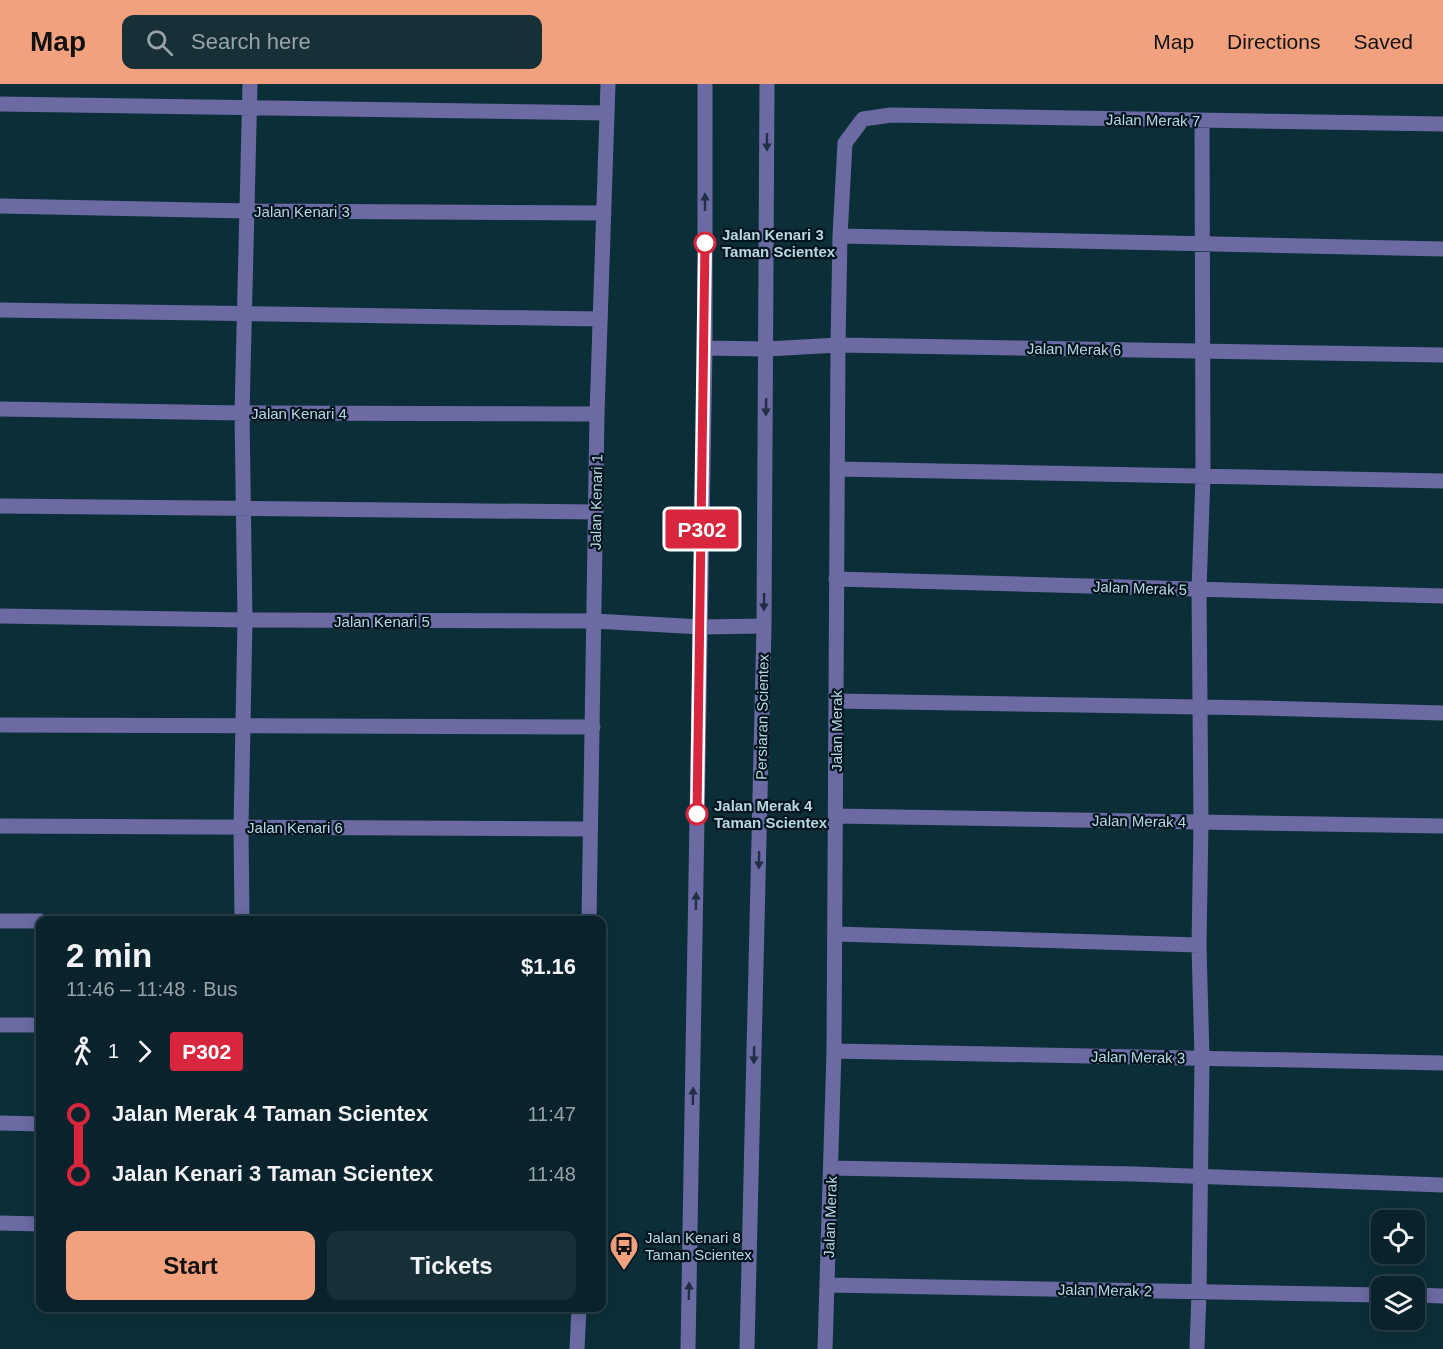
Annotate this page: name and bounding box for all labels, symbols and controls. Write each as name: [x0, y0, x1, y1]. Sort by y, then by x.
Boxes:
search box: [122, 15, 542, 69]
text: Map: [30, 26, 86, 57]
icon: search: [143, 26, 176, 59]
text: Search here: [191, 29, 311, 54]
text: Map: [1153, 30, 1194, 53]
text: Directions: [1227, 30, 1320, 53]
text: Saved: [1353, 30, 1413, 53]
street label: Jalan Merak 7: [1106, 111, 1200, 129]
one-way arrow: [762, 133, 772, 152]
one-way arrow: [700, 192, 710, 211]
street label: Jalan Kenari 3: [254, 203, 350, 220]
place label: Jalan Kenari 3 Taman Scientex: [722, 226, 836, 260]
marker: Jalan Kenari 3 Taman Scientex: [694, 232, 716, 254]
street label: Jalan Merak 6: [1027, 340, 1121, 358]
one-way arrow: [761, 398, 771, 417]
street label: Jalan Kenari 4: [251, 405, 347, 422]
street label: Jalan Kenari 1: [587, 454, 605, 550]
line badge: P302: [660, 510, 744, 548]
text: P302: [677, 518, 727, 541]
street label: Jalan Merak 5: [1093, 578, 1187, 598]
one-way arrow: [759, 593, 769, 612]
street label: Jalan Kenari 5: [334, 613, 430, 630]
street label: Persiaran Scientex: [752, 653, 772, 780]
street label: Jalan Merak: [828, 690, 845, 772]
place label: Jalan Merak 4 Taman Scientex: [714, 797, 828, 831]
marker: Jalan Merak 4 Taman Scientex: [686, 803, 708, 825]
street label: Jalan Merak 4: [1092, 812, 1186, 830]
street label: Jalan Kenari 6: [247, 819, 343, 836]
one-way arrow: [754, 851, 763, 870]
one-way arrow: [691, 891, 701, 910]
text: 2 min: [66, 937, 152, 974]
text: $1.16: [521, 954, 576, 979]
text: 11:46 – 11:48 · Bus: [66, 978, 238, 1000]
icon: walk: [66, 1035, 99, 1068]
icon: forward: [128, 1035, 161, 1068]
text: 1: [108, 1040, 119, 1062]
text: P302: [182, 1040, 231, 1063]
one-way arrow: [749, 1046, 759, 1065]
street label: Jalan Merak 3: [1091, 1048, 1185, 1066]
one-way arrow: [688, 1086, 697, 1105]
text: Jalan Merak 4 Taman Scientex: [112, 1101, 428, 1126]
text: 11:47: [527, 1103, 576, 1125]
text: Jalan Kenari 3 Taman Scientex: [112, 1161, 433, 1186]
text: 11:48: [527, 1163, 576, 1185]
street label: Jalan Merak: [820, 1175, 840, 1258]
map controls: [1371, 1210, 1425, 1330]
button: locate: [1371, 1210, 1425, 1264]
place label: Jalan Kenari 8 Taman Scientex: [645, 1229, 752, 1263]
bus stop icon: Jalan Kenari 8 Taman Scientex: [608, 1230, 640, 1272]
button: Start: [66, 1231, 315, 1300]
button: Tickets: [327, 1231, 576, 1300]
button: layers: [1371, 1276, 1425, 1330]
one-way arrow: [684, 1281, 694, 1300]
street label: Jalan Merak 2: [1058, 1281, 1152, 1299]

